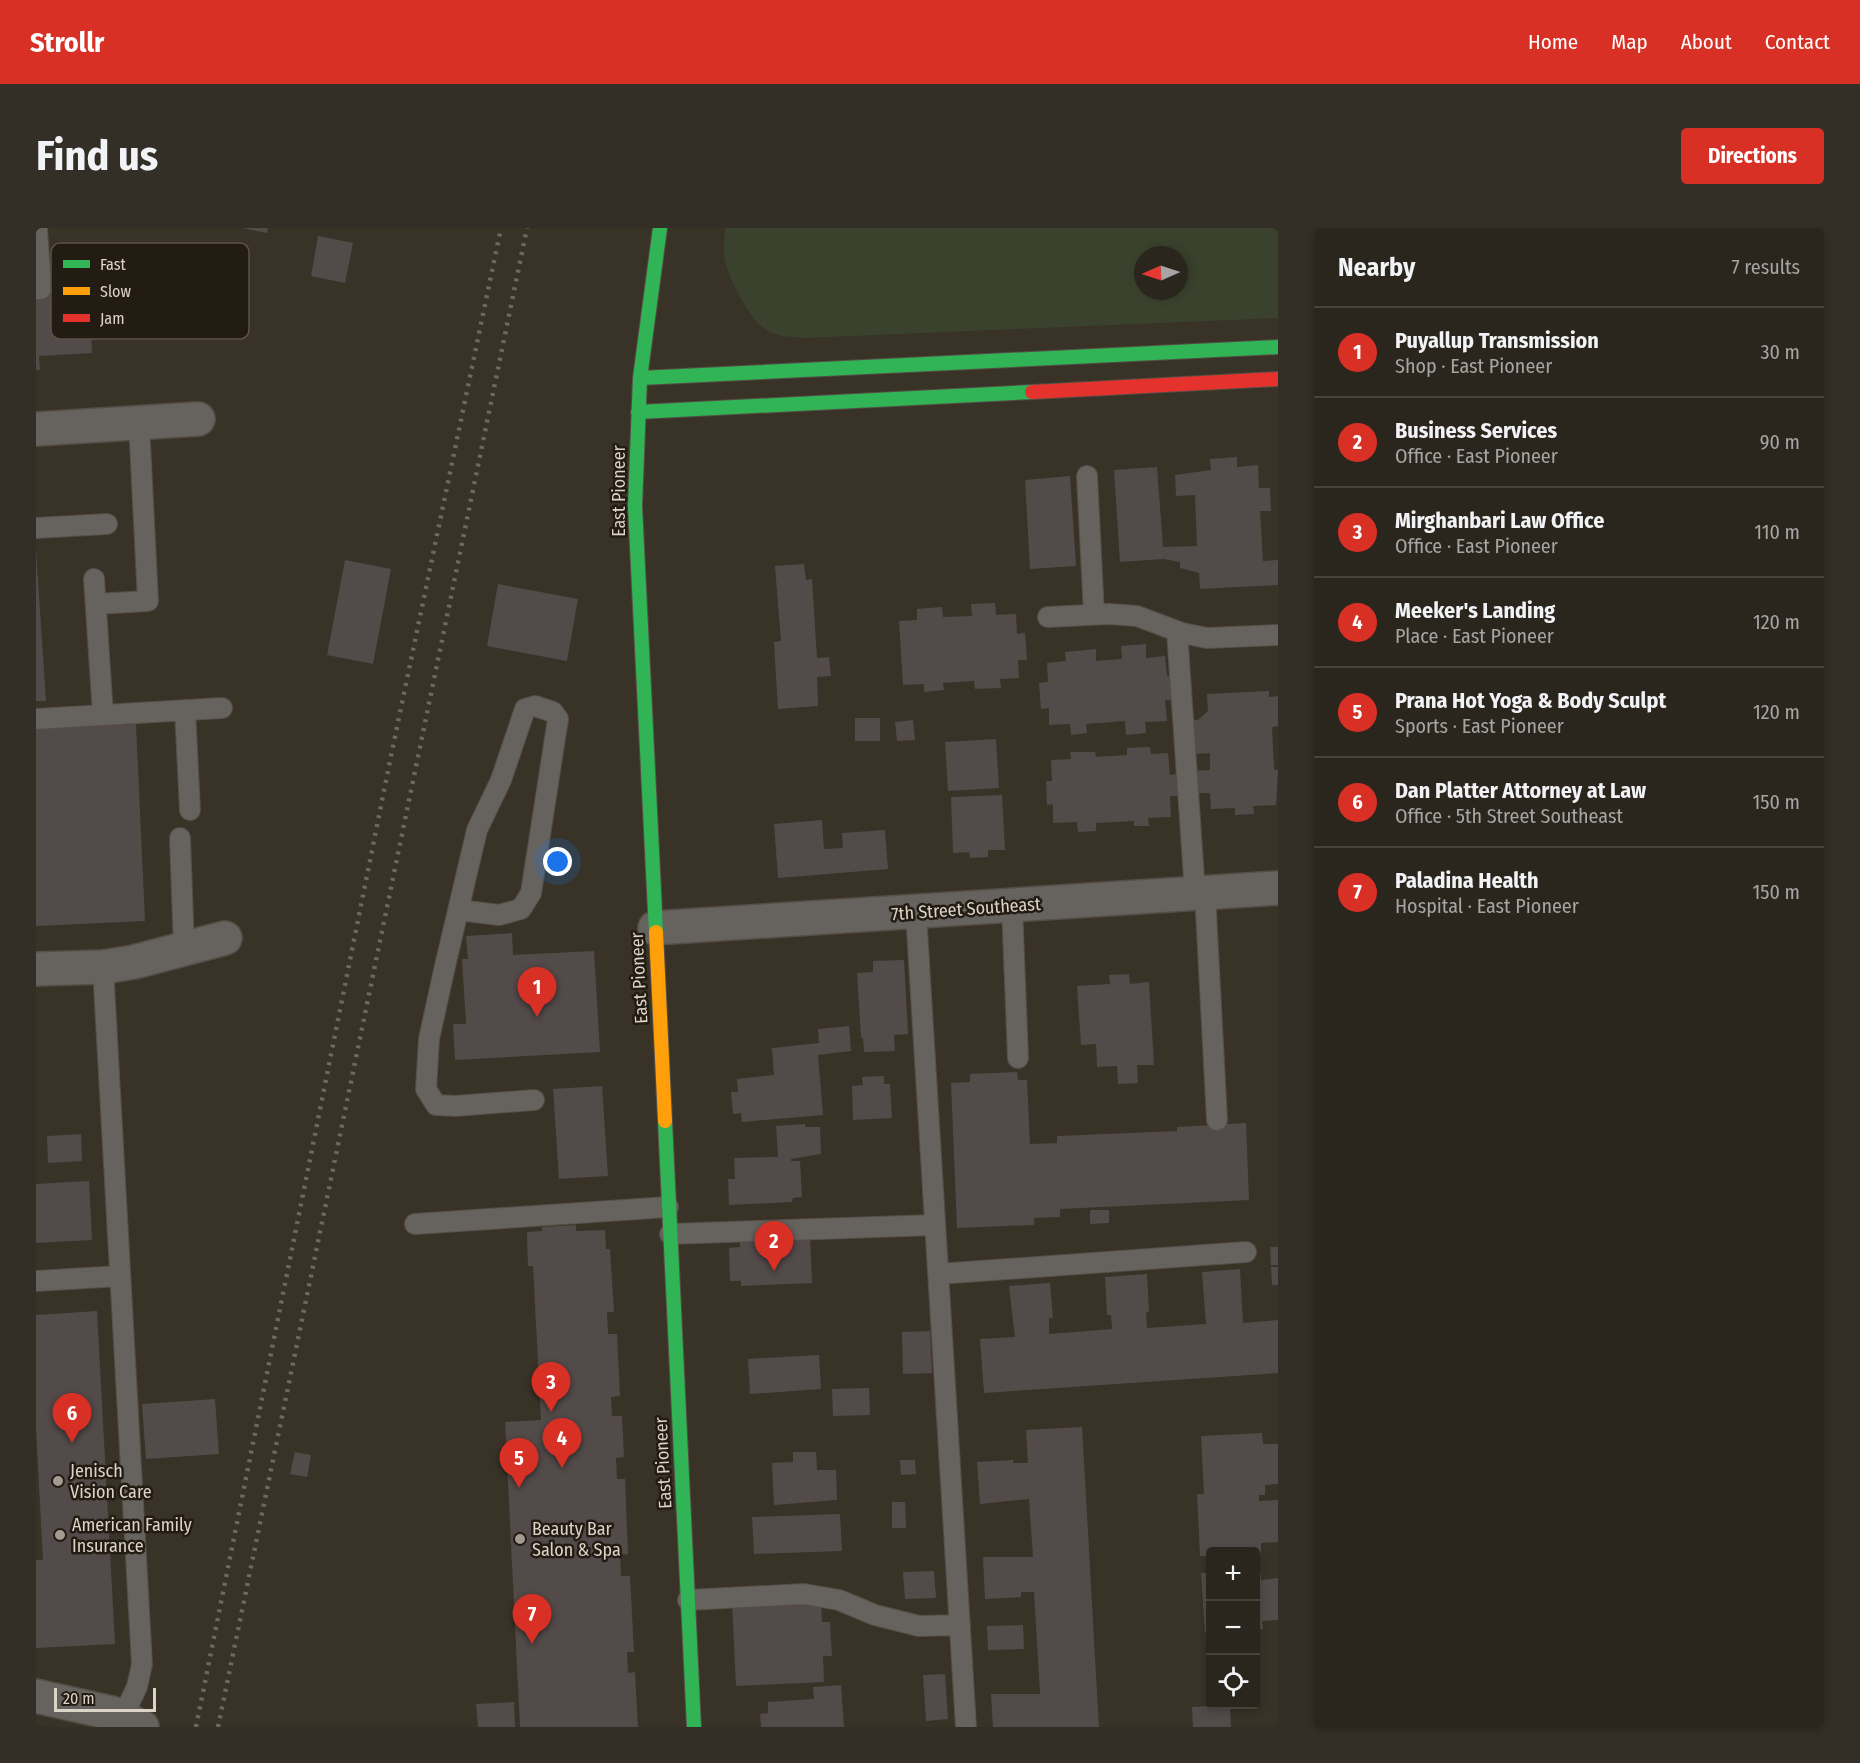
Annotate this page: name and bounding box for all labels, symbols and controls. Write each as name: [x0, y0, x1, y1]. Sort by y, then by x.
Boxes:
text: Strollr: [30, 26, 104, 59]
text: Home: [1528, 29, 1578, 55]
text: Map: [1611, 29, 1648, 55]
text: About: [1681, 29, 1732, 55]
text: Contact: [1765, 29, 1830, 55]
button: Directions: [1681, 128, 1824, 184]
text: Find us: [36, 131, 158, 181]
legend: [51, 243, 249, 339]
north arrow: [1134, 246, 1188, 300]
text: Nearby: [1338, 252, 1415, 283]
text: Fast: [100, 255, 127, 274]
text: 7 results: [1732, 255, 1800, 279]
text: Slow: [100, 282, 131, 301]
text: Jam: [100, 309, 125, 328]
text: Puyallup Transmission: [1395, 327, 1599, 354]
text: 1: [1353, 340, 1362, 364]
text: 30 m: [1760, 340, 1800, 364]
text: Shop · East Pioneer: [1395, 354, 1552, 378]
text: Business Services: [1395, 417, 1557, 444]
text: 2: [1353, 430, 1362, 454]
text: 90 m: [1760, 430, 1800, 454]
street label: East Pioneer: [608, 444, 630, 537]
text: Office · East Pioneer: [1395, 444, 1558, 468]
text: Mirghanbari Law Office: [1395, 507, 1604, 534]
text: 3: [1353, 520, 1362, 544]
text: 110 m: [1754, 520, 1800, 544]
text: Office · East Pioneer: [1395, 534, 1558, 558]
text: Meeker's Landing: [1395, 597, 1555, 624]
text: 4: [1352, 610, 1363, 634]
text: 120 m: [1753, 610, 1800, 634]
text: Place · East Pioneer: [1395, 624, 1554, 648]
text: Prana Hot Yoga & Body Sculpt: [1395, 687, 1666, 714]
text: 5: [1353, 700, 1362, 724]
text: 120 m: [1753, 700, 1800, 724]
text: Sports · East Pioneer: [1395, 714, 1564, 738]
text: Dan Platter Attorney at Law: [1395, 777, 1646, 804]
text: 6: [1352, 790, 1363, 814]
text: 150 m: [1753, 790, 1800, 814]
text: Office · 5th Street Southeast: [1395, 804, 1623, 828]
your location: [543, 847, 572, 876]
text: Paladina Health: [1395, 867, 1538, 894]
text: 7: [1353, 880, 1362, 904]
text: 150 m: [1753, 880, 1800, 904]
street label: 7th Street Southeast: [891, 893, 1041, 925]
text: Hospital · East Pioneer: [1395, 894, 1579, 918]
street label: East Pioneer: [626, 931, 652, 1024]
pin: 1: [518, 968, 556, 1017]
pin: 2: [754, 1222, 794, 1271]
pin: 3: [532, 1362, 570, 1412]
pin: 6: [52, 1394, 92, 1443]
street label: East Pioneer: [650, 1416, 676, 1509]
pin: 4: [542, 1418, 582, 1468]
pin: 5: [500, 1438, 538, 1488]
place label: Jenisch Vision Care: [70, 1460, 152, 1503]
marker: Jenisch Vision Care: [51, 1474, 65, 1488]
place label: American Family Insurance: [72, 1514, 192, 1557]
place label: Beauty Bar Salon & Spa: [532, 1518, 621, 1561]
marker: American Family Insurance: [53, 1528, 67, 1542]
marker: Beauty Bar Salon & Spa: [513, 1532, 527, 1546]
map controls: [1206, 1547, 1260, 1709]
button: +: [1206, 1547, 1260, 1601]
pin: 7: [512, 1594, 552, 1644]
button: −: [1206, 1601, 1260, 1655]
button: locate: [1206, 1655, 1260, 1709]
scale bar: [54, 1685, 156, 1712]
text: 20 m: [63, 1689, 94, 1708]

